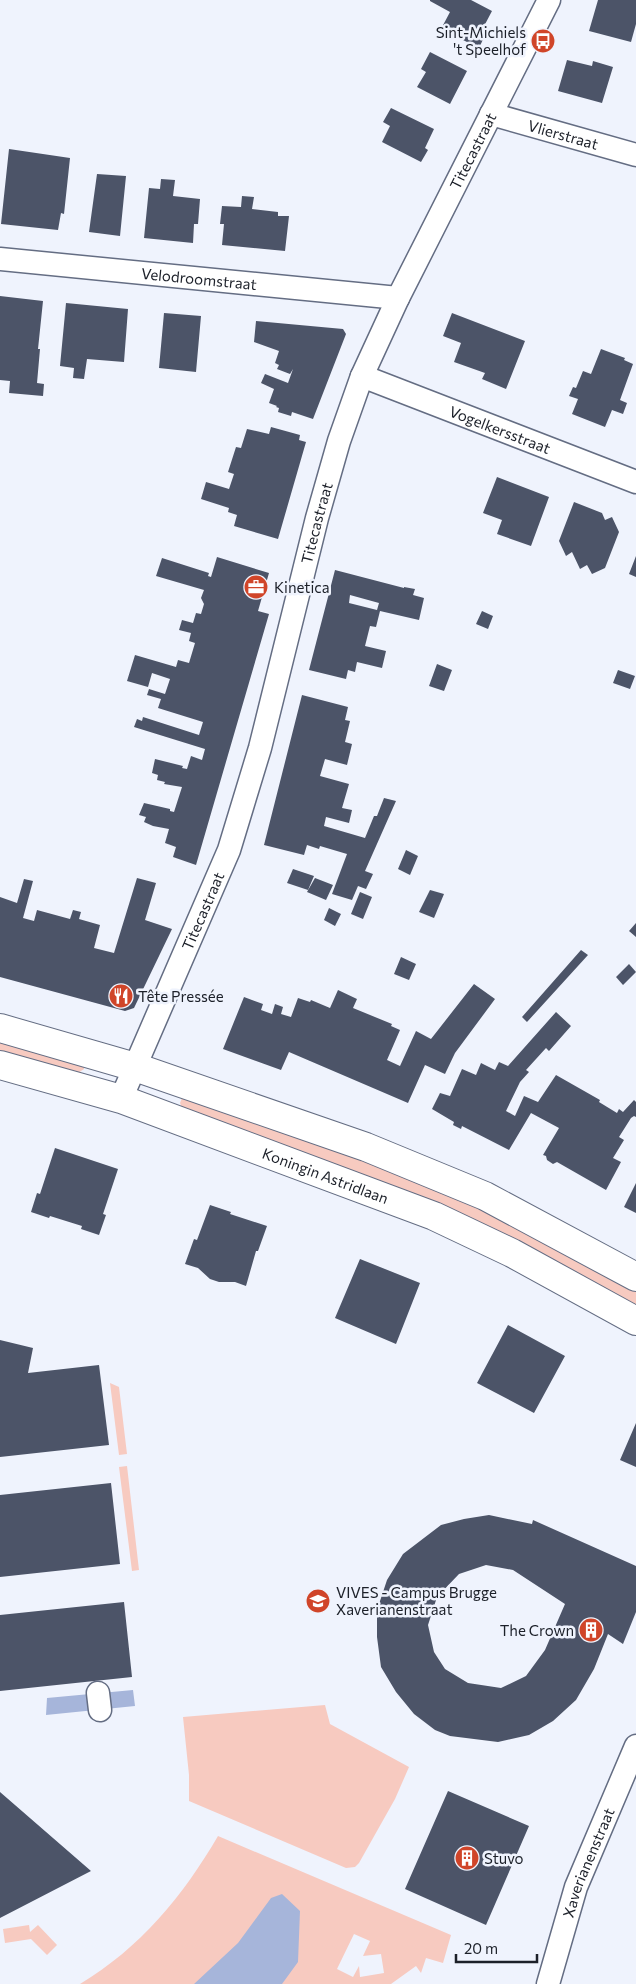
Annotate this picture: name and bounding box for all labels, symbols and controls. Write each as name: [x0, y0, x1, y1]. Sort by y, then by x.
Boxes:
place label: Sint-Michiels 't Speelhof: [436, 23, 526, 58]
bus stop icon: Sint-Michiels 't Speelhof: [530, 28, 556, 54]
street label: Titecastraat: [446, 109, 499, 192]
street label: Vlierstraat: [526, 116, 600, 153]
street label: Velodroomstraat: [140, 264, 258, 293]
street label: Vogelkersstraat: [447, 402, 553, 457]
street label: Titecastraat: [297, 480, 336, 565]
office icon: Kinetica: [243, 574, 269, 600]
place label: Kinetica: [274, 578, 330, 596]
street label: Titecastraat: [178, 869, 227, 953]
restaurant icon: Tête Pressée: [108, 983, 134, 1009]
place label: Tête Pressée: [138, 987, 224, 1005]
street label: Koningin Astridlaan: [260, 1144, 391, 1207]
place label: VIVES - Campus Brugge Xaverianenstraat: [336, 1583, 497, 1618]
school or university icon: VIVES - Campus Brugge Xaverianenstraat: [305, 1588, 331, 1614]
building icon: The Crown: [578, 1617, 604, 1643]
place label: The Crown: [500, 1621, 574, 1639]
street label: Xaverianenstraat: [559, 1805, 618, 1920]
building icon: Stuvo: [454, 1845, 480, 1871]
place label: Stuvo: [484, 1849, 524, 1867]
scale bar: [456, 1932, 537, 1964]
text: 20 m: [464, 1939, 498, 1957]

